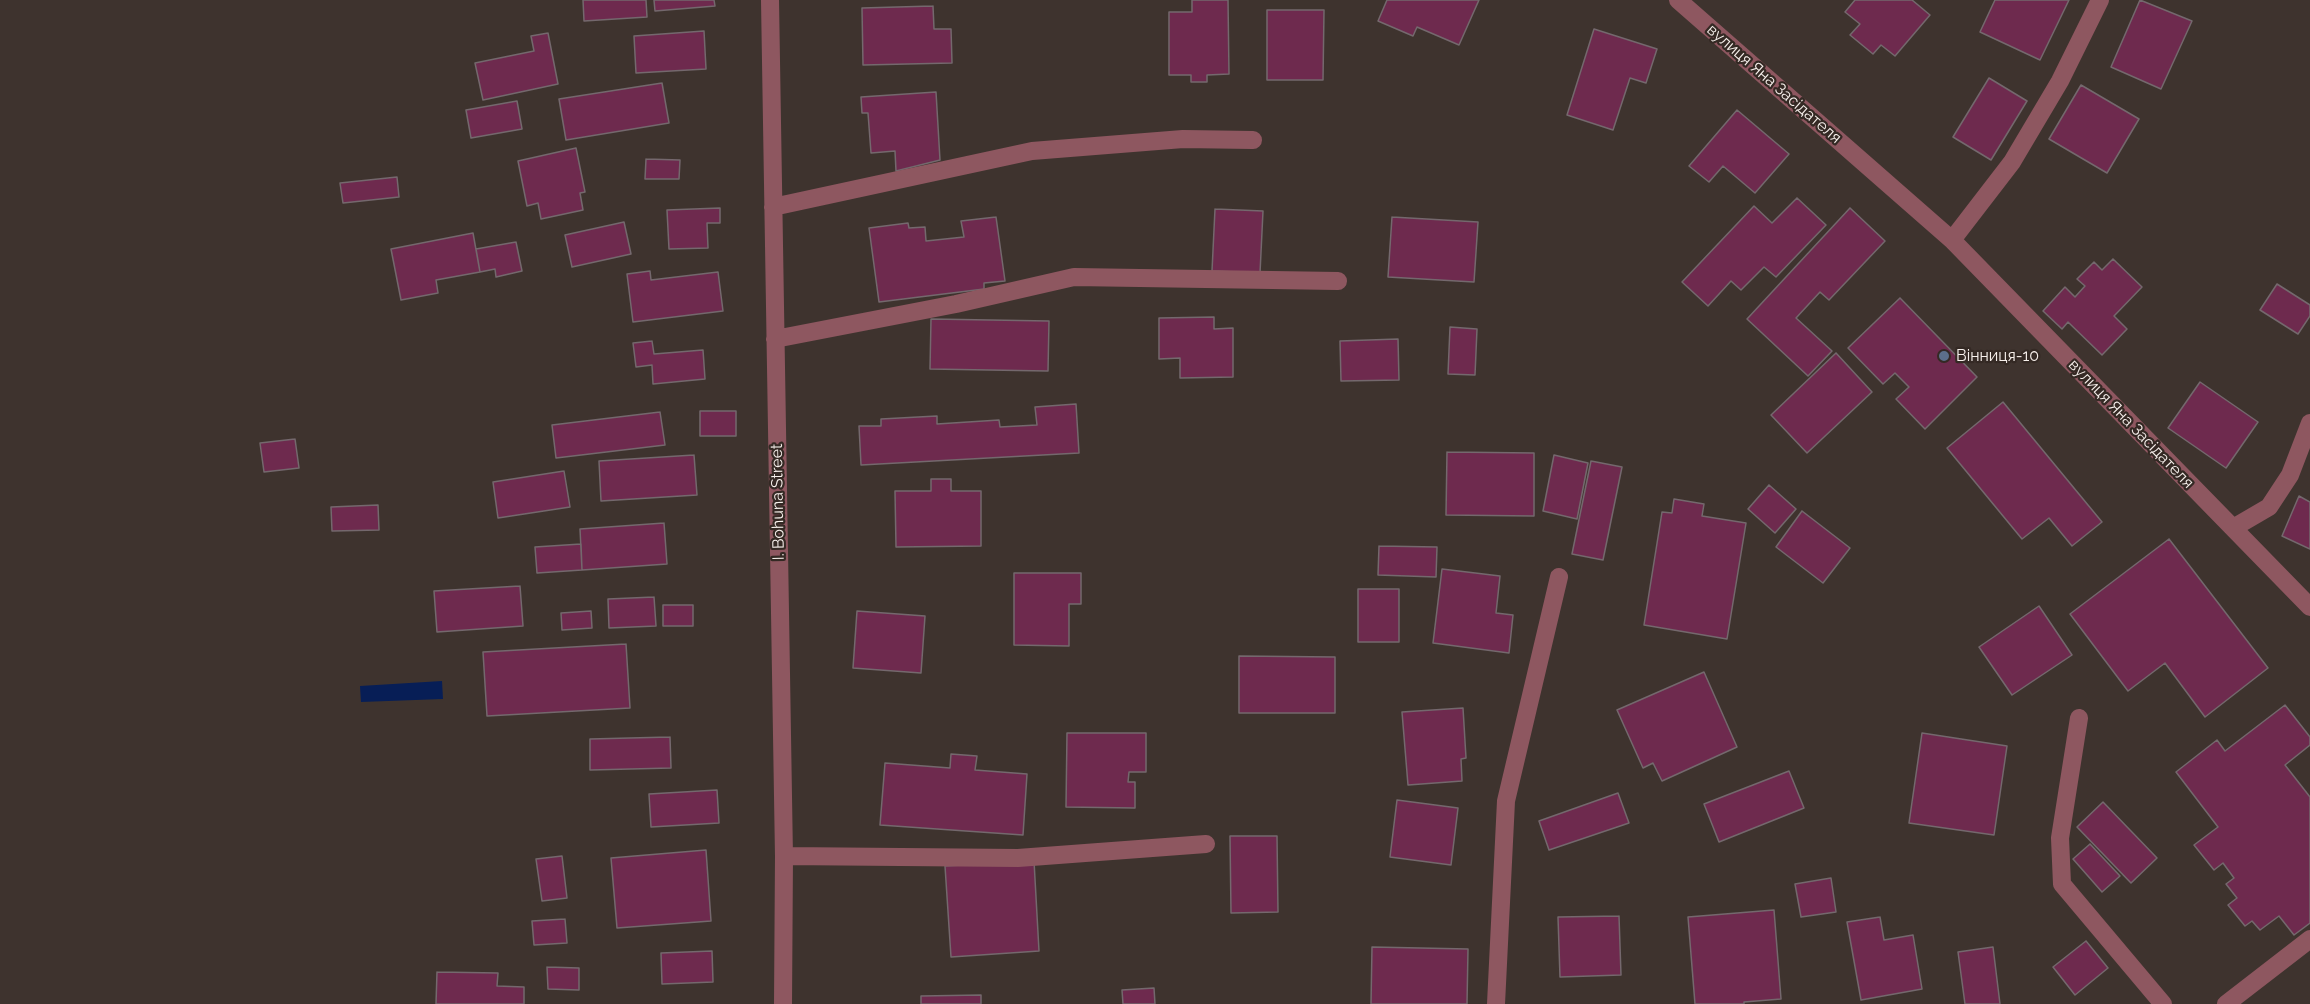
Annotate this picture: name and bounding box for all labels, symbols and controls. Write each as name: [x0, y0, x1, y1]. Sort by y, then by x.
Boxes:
street label: вулиця Яна Засідателя: [1703, 20, 1845, 148]
place label: Вінниця-10: [1956, 346, 2039, 366]
marker: Вінниця-10: [1937, 349, 1951, 363]
street label: вулиця Яна Засідателя: [2064, 356, 2198, 492]
street label: I. Bohuna Street: [767, 444, 789, 560]

